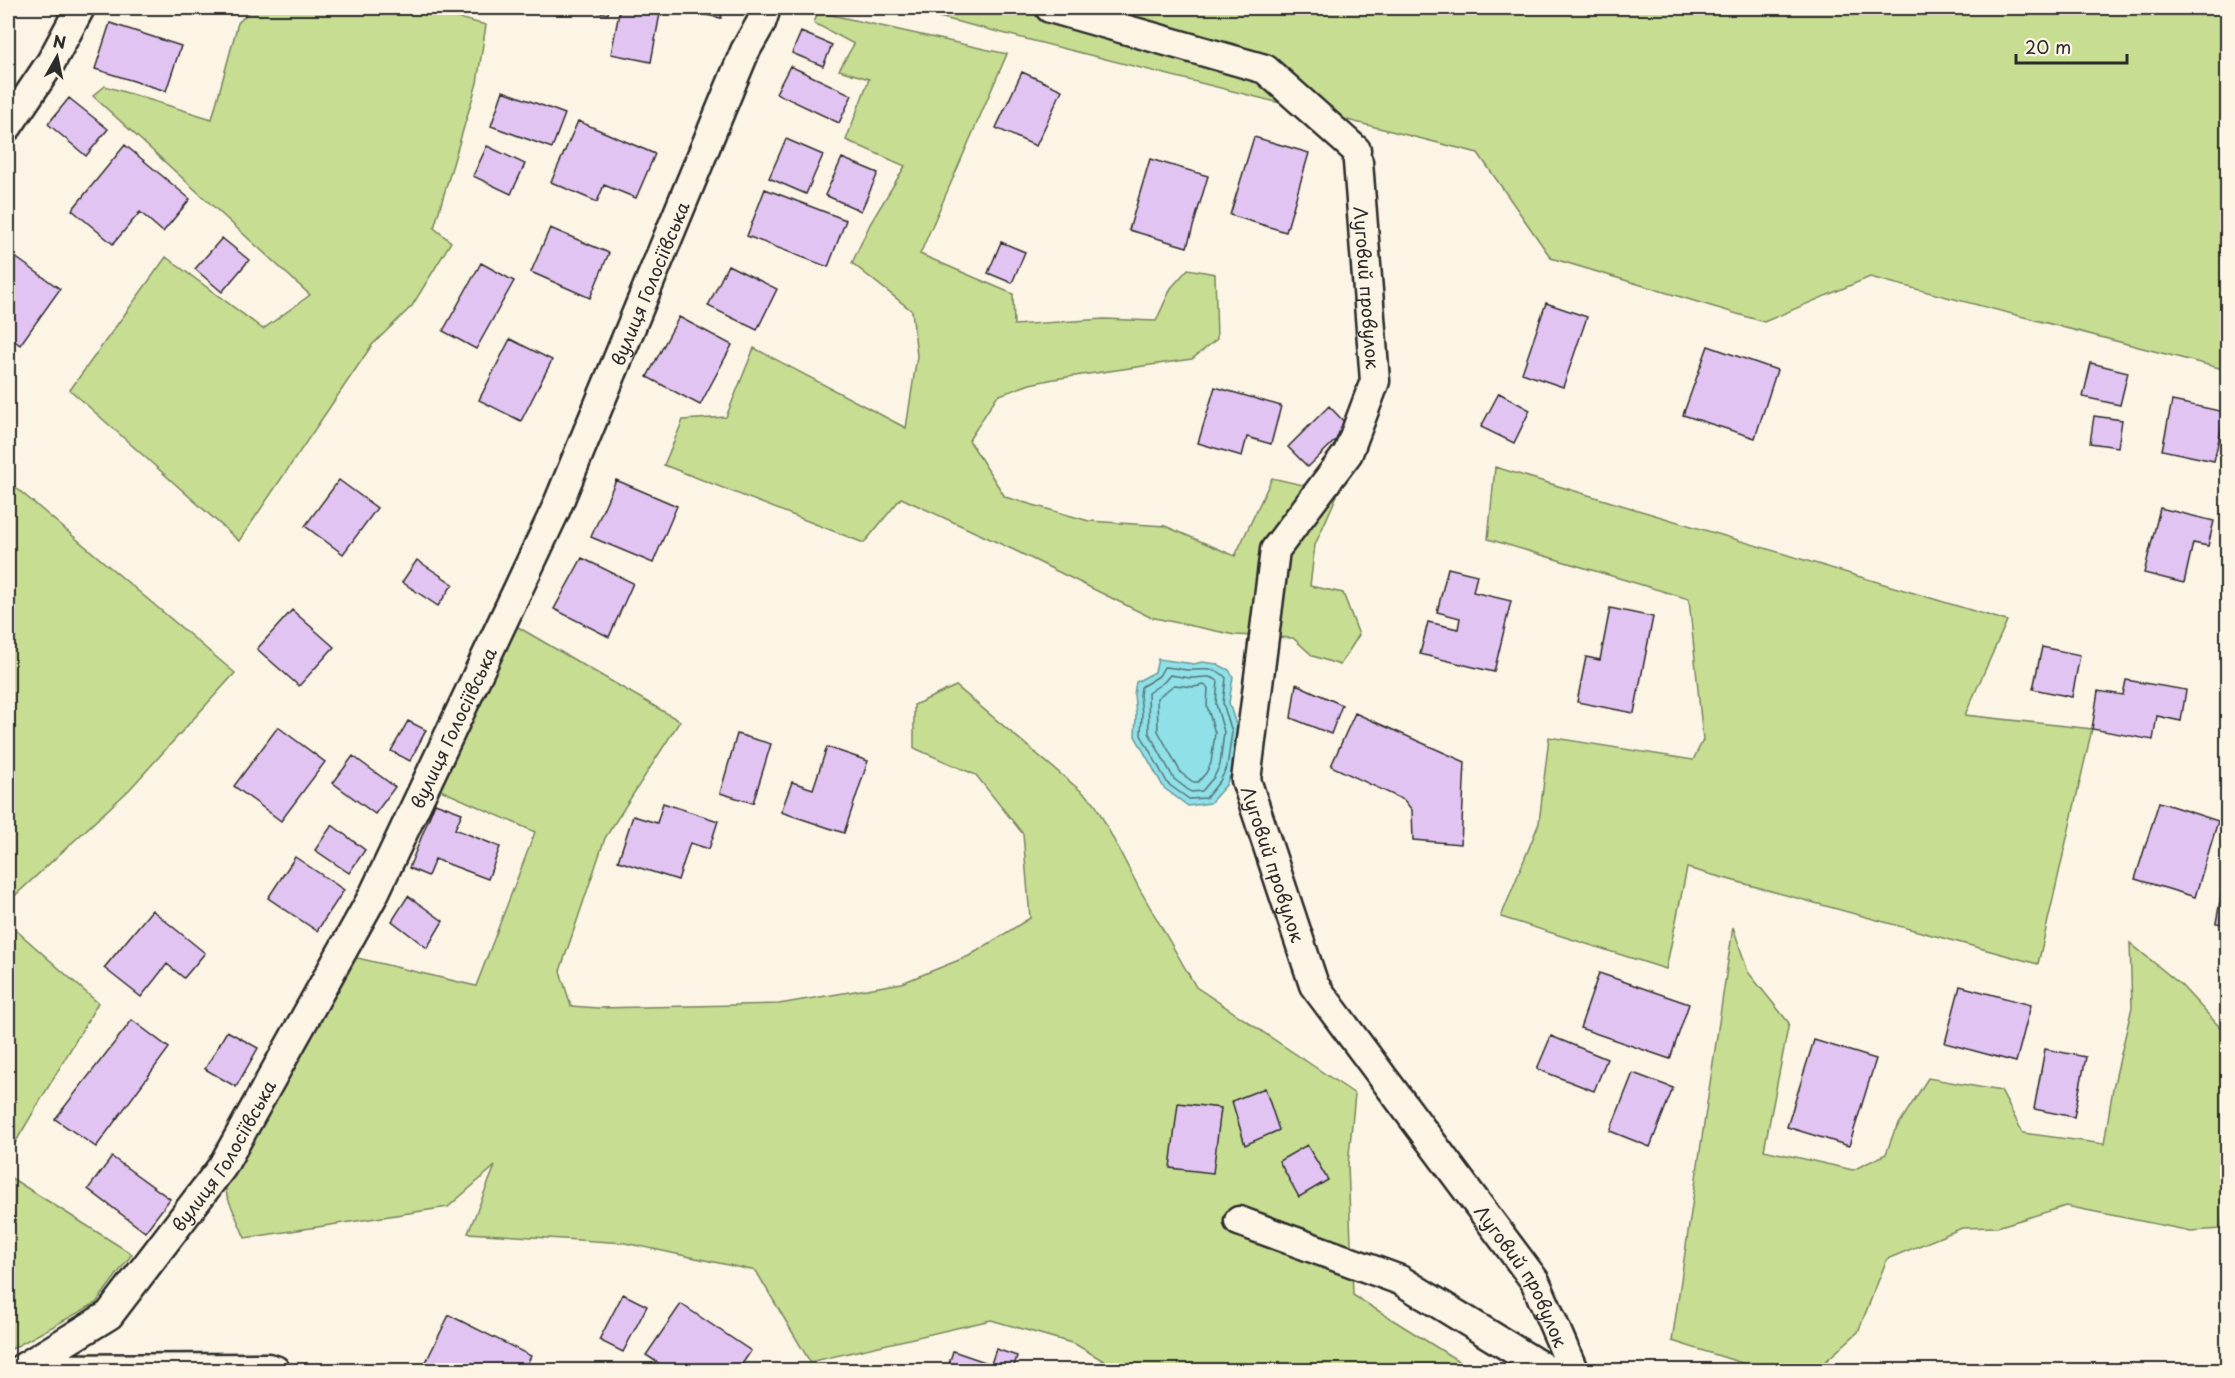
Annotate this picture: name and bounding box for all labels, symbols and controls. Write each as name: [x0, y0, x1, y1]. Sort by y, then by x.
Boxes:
north arrow: [27, 27, 87, 87]
scale bar: [2016, 27, 2127, 65]
text: N: [51, 28, 68, 54]
text: 20 m: [2025, 33, 2071, 60]
street label: вулиця Голосіївська: [603, 196, 695, 369]
street label: Луговий провулок: [1348, 205, 1388, 370]
street label: вулиця Голосіївська: [403, 642, 503, 813]
street label: Луговий провулок: [1235, 782, 1312, 946]
street label: вулиця Голосіївська: [164, 1074, 282, 1237]
street label: Луговий провулок: [1469, 1199, 1575, 1351]

